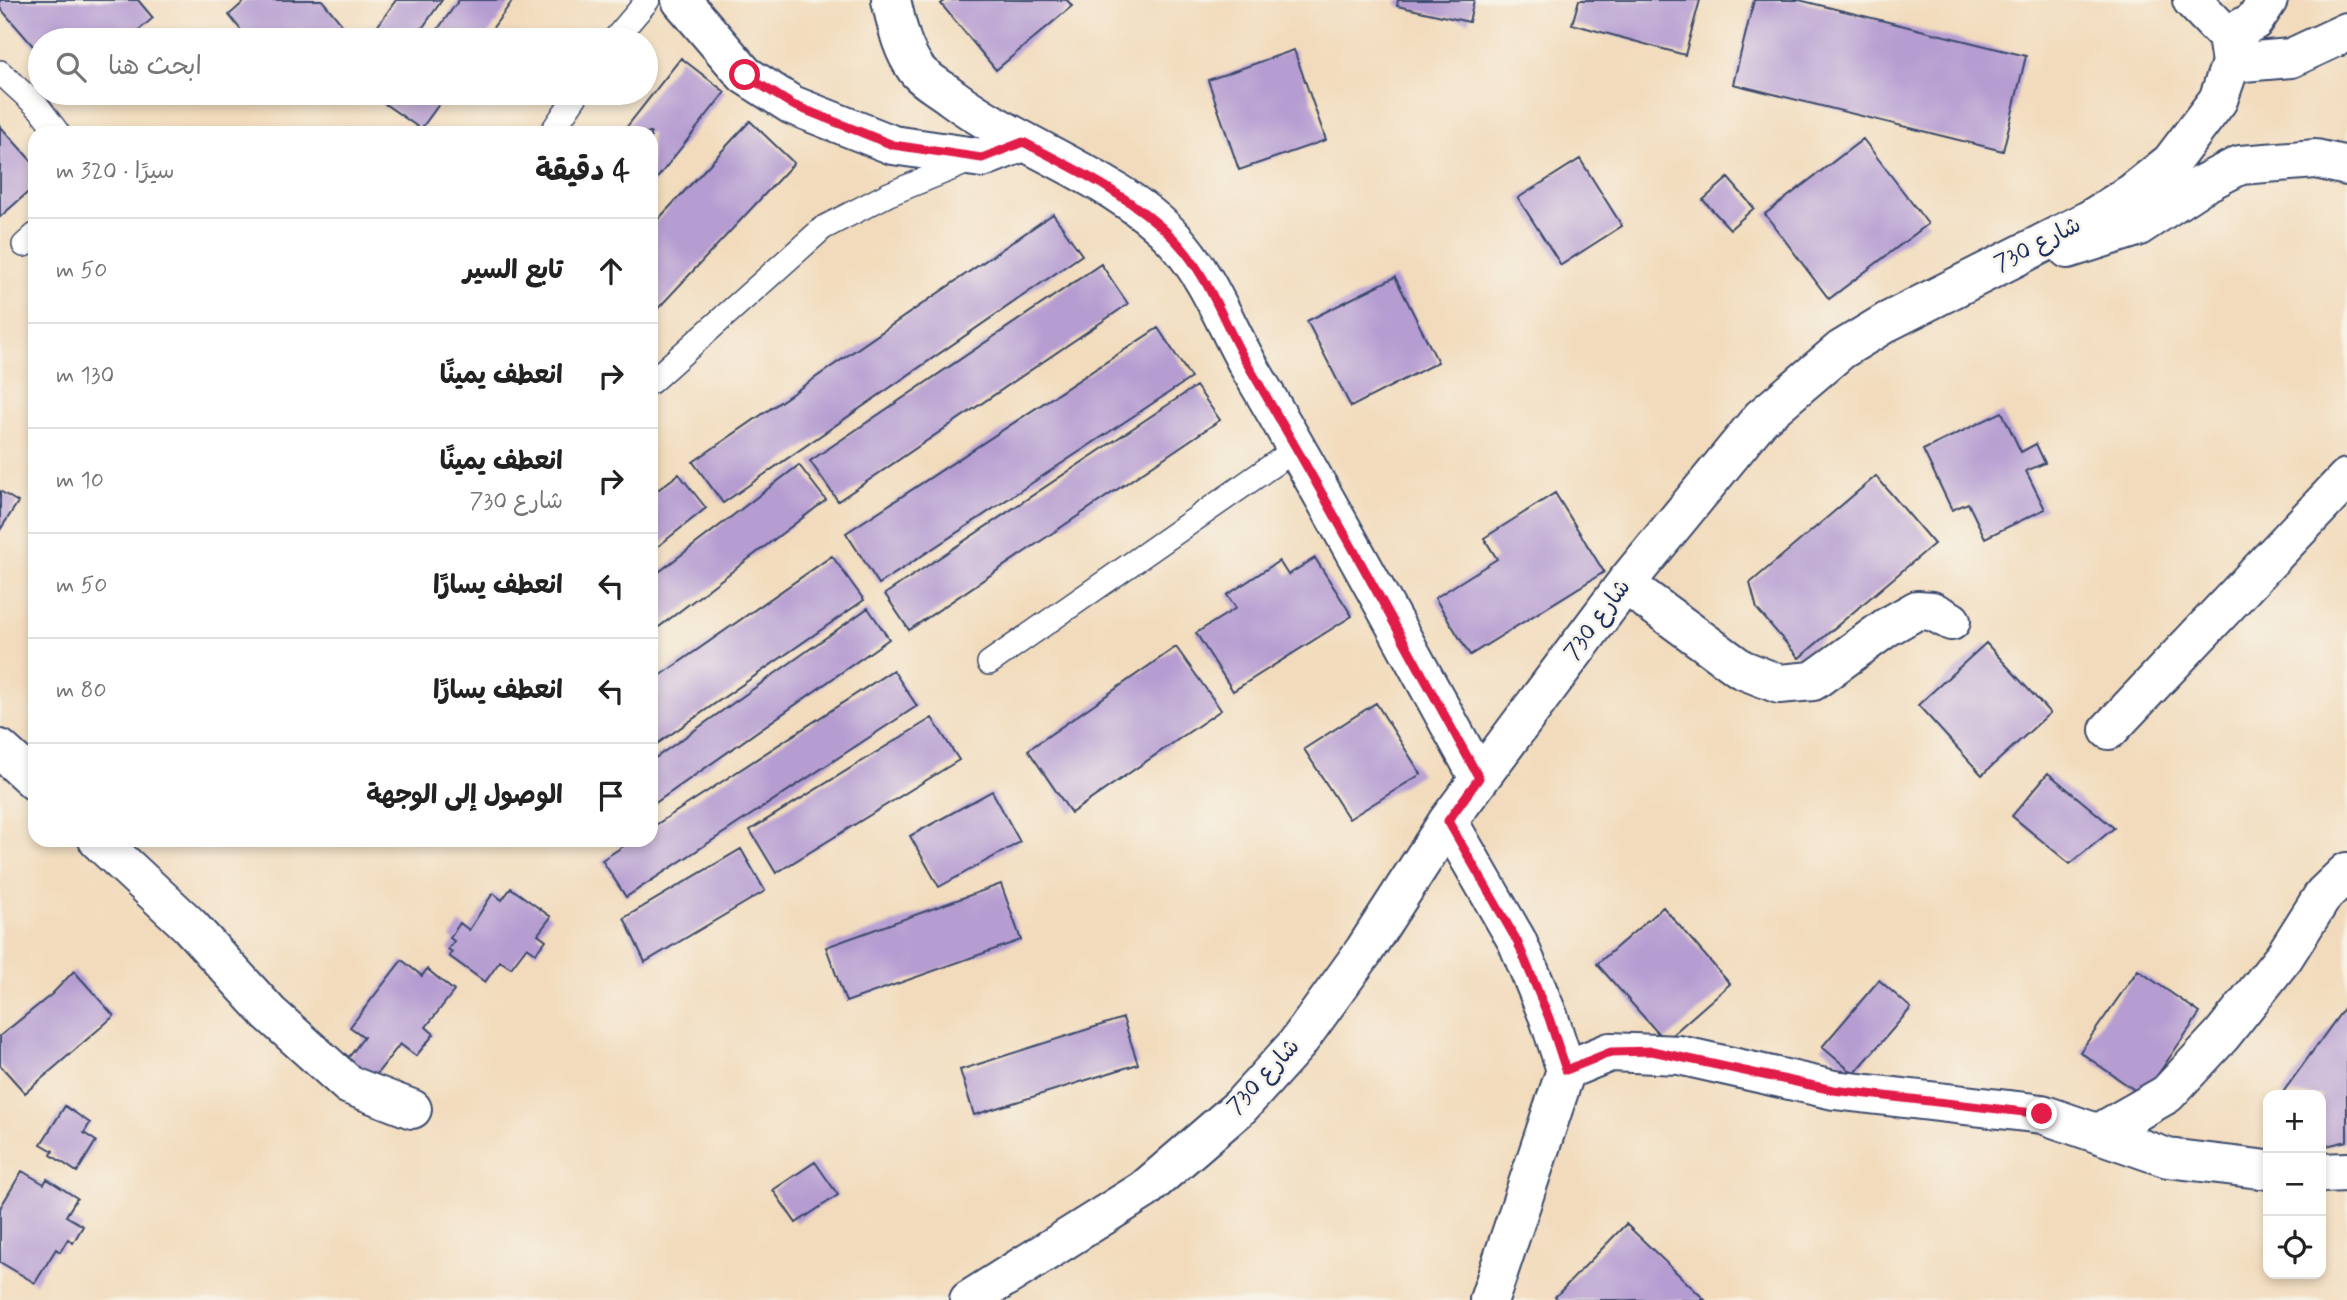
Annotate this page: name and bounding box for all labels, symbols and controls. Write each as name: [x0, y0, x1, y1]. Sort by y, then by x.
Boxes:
search box: [28, 28, 658, 105]
icon: search: [52, 48, 90, 86]
text: ابحث هنا: [108, 50, 202, 84]
route start: [729, 59, 760, 90]
text: 4 دقيقة: [535, 152, 630, 191]
text: سيرًا · 320 m: [56, 157, 175, 187]
street label: شارع 730: [1990, 210, 2086, 280]
icon: ahead: [592, 252, 630, 290]
text: تابع السير: [463, 254, 563, 288]
text: 50 m: [56, 256, 108, 286]
icon: right: [592, 357, 630, 395]
text: انعطف يمينًا: [440, 359, 563, 393]
text: 130 m: [56, 361, 114, 391]
text: انعطف يمينًا: [440, 445, 563, 479]
icon: right: [592, 462, 630, 500]
text: 10 m: [56, 466, 104, 496]
text: شارع 730: [470, 487, 563, 517]
icon: left: [592, 567, 630, 605]
text: انعطف يسارًا: [433, 569, 563, 603]
text: 50 m: [56, 571, 108, 601]
street label: شارع 730: [1558, 574, 1638, 666]
icon: left: [592, 672, 630, 710]
text: انعطف يسارًا: [433, 674, 563, 708]
text: 80 m: [56, 676, 107, 706]
icon: arrive: [592, 777, 630, 815]
text: الوصول إلى الوجهة: [366, 779, 563, 813]
street label: شارع 730: [1221, 1033, 1307, 1121]
map controls: [2263, 1090, 2326, 1279]
button: +: [2263, 1090, 2326, 1153]
route end: [2026, 1098, 2057, 1129]
button: −: [2263, 1153, 2326, 1216]
button: locate: [2263, 1216, 2326, 1279]

